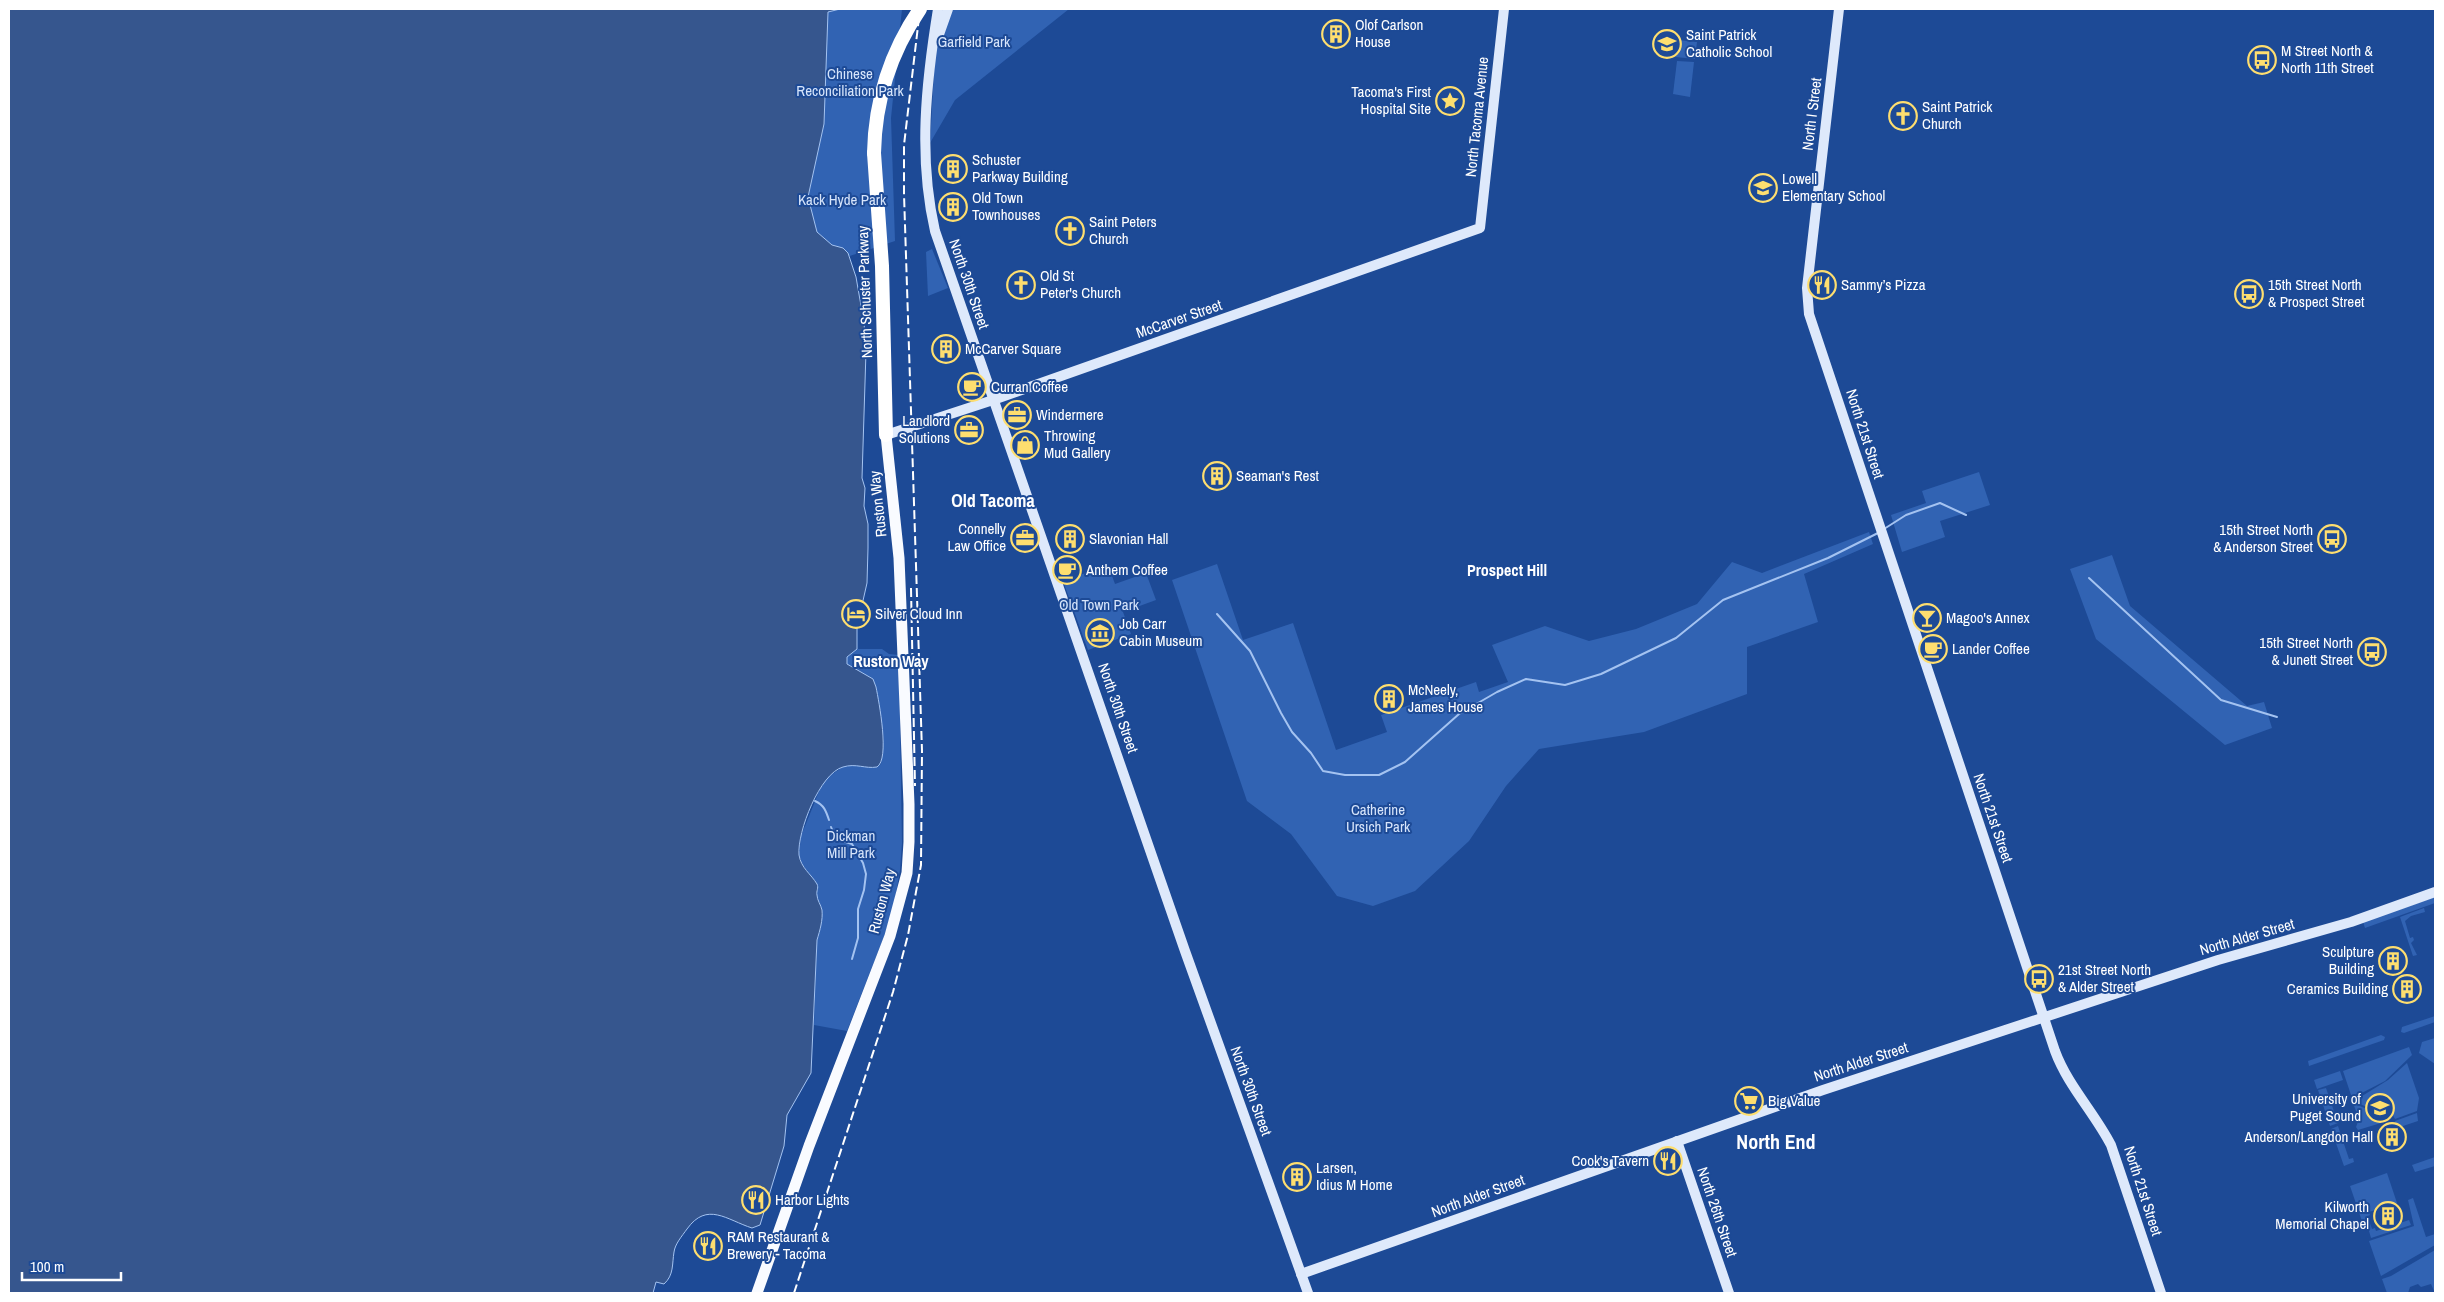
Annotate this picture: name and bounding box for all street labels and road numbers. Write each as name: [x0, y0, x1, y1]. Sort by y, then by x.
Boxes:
street label: North Tacoma Avenue: [1460, 56, 1493, 178]
street label: North I Street: [1797, 76, 1826, 152]
street label: North Schuster Parkway: [852, 225, 877, 359]
street label: North 30th Street: [944, 236, 995, 332]
street label: McCarver Street: [1133, 294, 1225, 343]
street label: North 21st Street: [1841, 386, 1890, 482]
street label: Ruston Way: [863, 469, 891, 538]
street label: North 30th Street: [1093, 660, 1144, 756]
street label: North 21st Street: [1968, 770, 2019, 866]
street label: Ruston Way: [863, 865, 900, 936]
street label: North Alder Street: [2197, 913, 2297, 960]
street label: North Alder Street: [1811, 1036, 1911, 1087]
street label: North 30th Street: [1226, 1043, 1278, 1139]
street label: North 21st Street: [2119, 1143, 2168, 1239]
street label: North 26th Street: [1692, 1164, 1743, 1260]
street label: North Alder Street: [1428, 1169, 1528, 1222]

